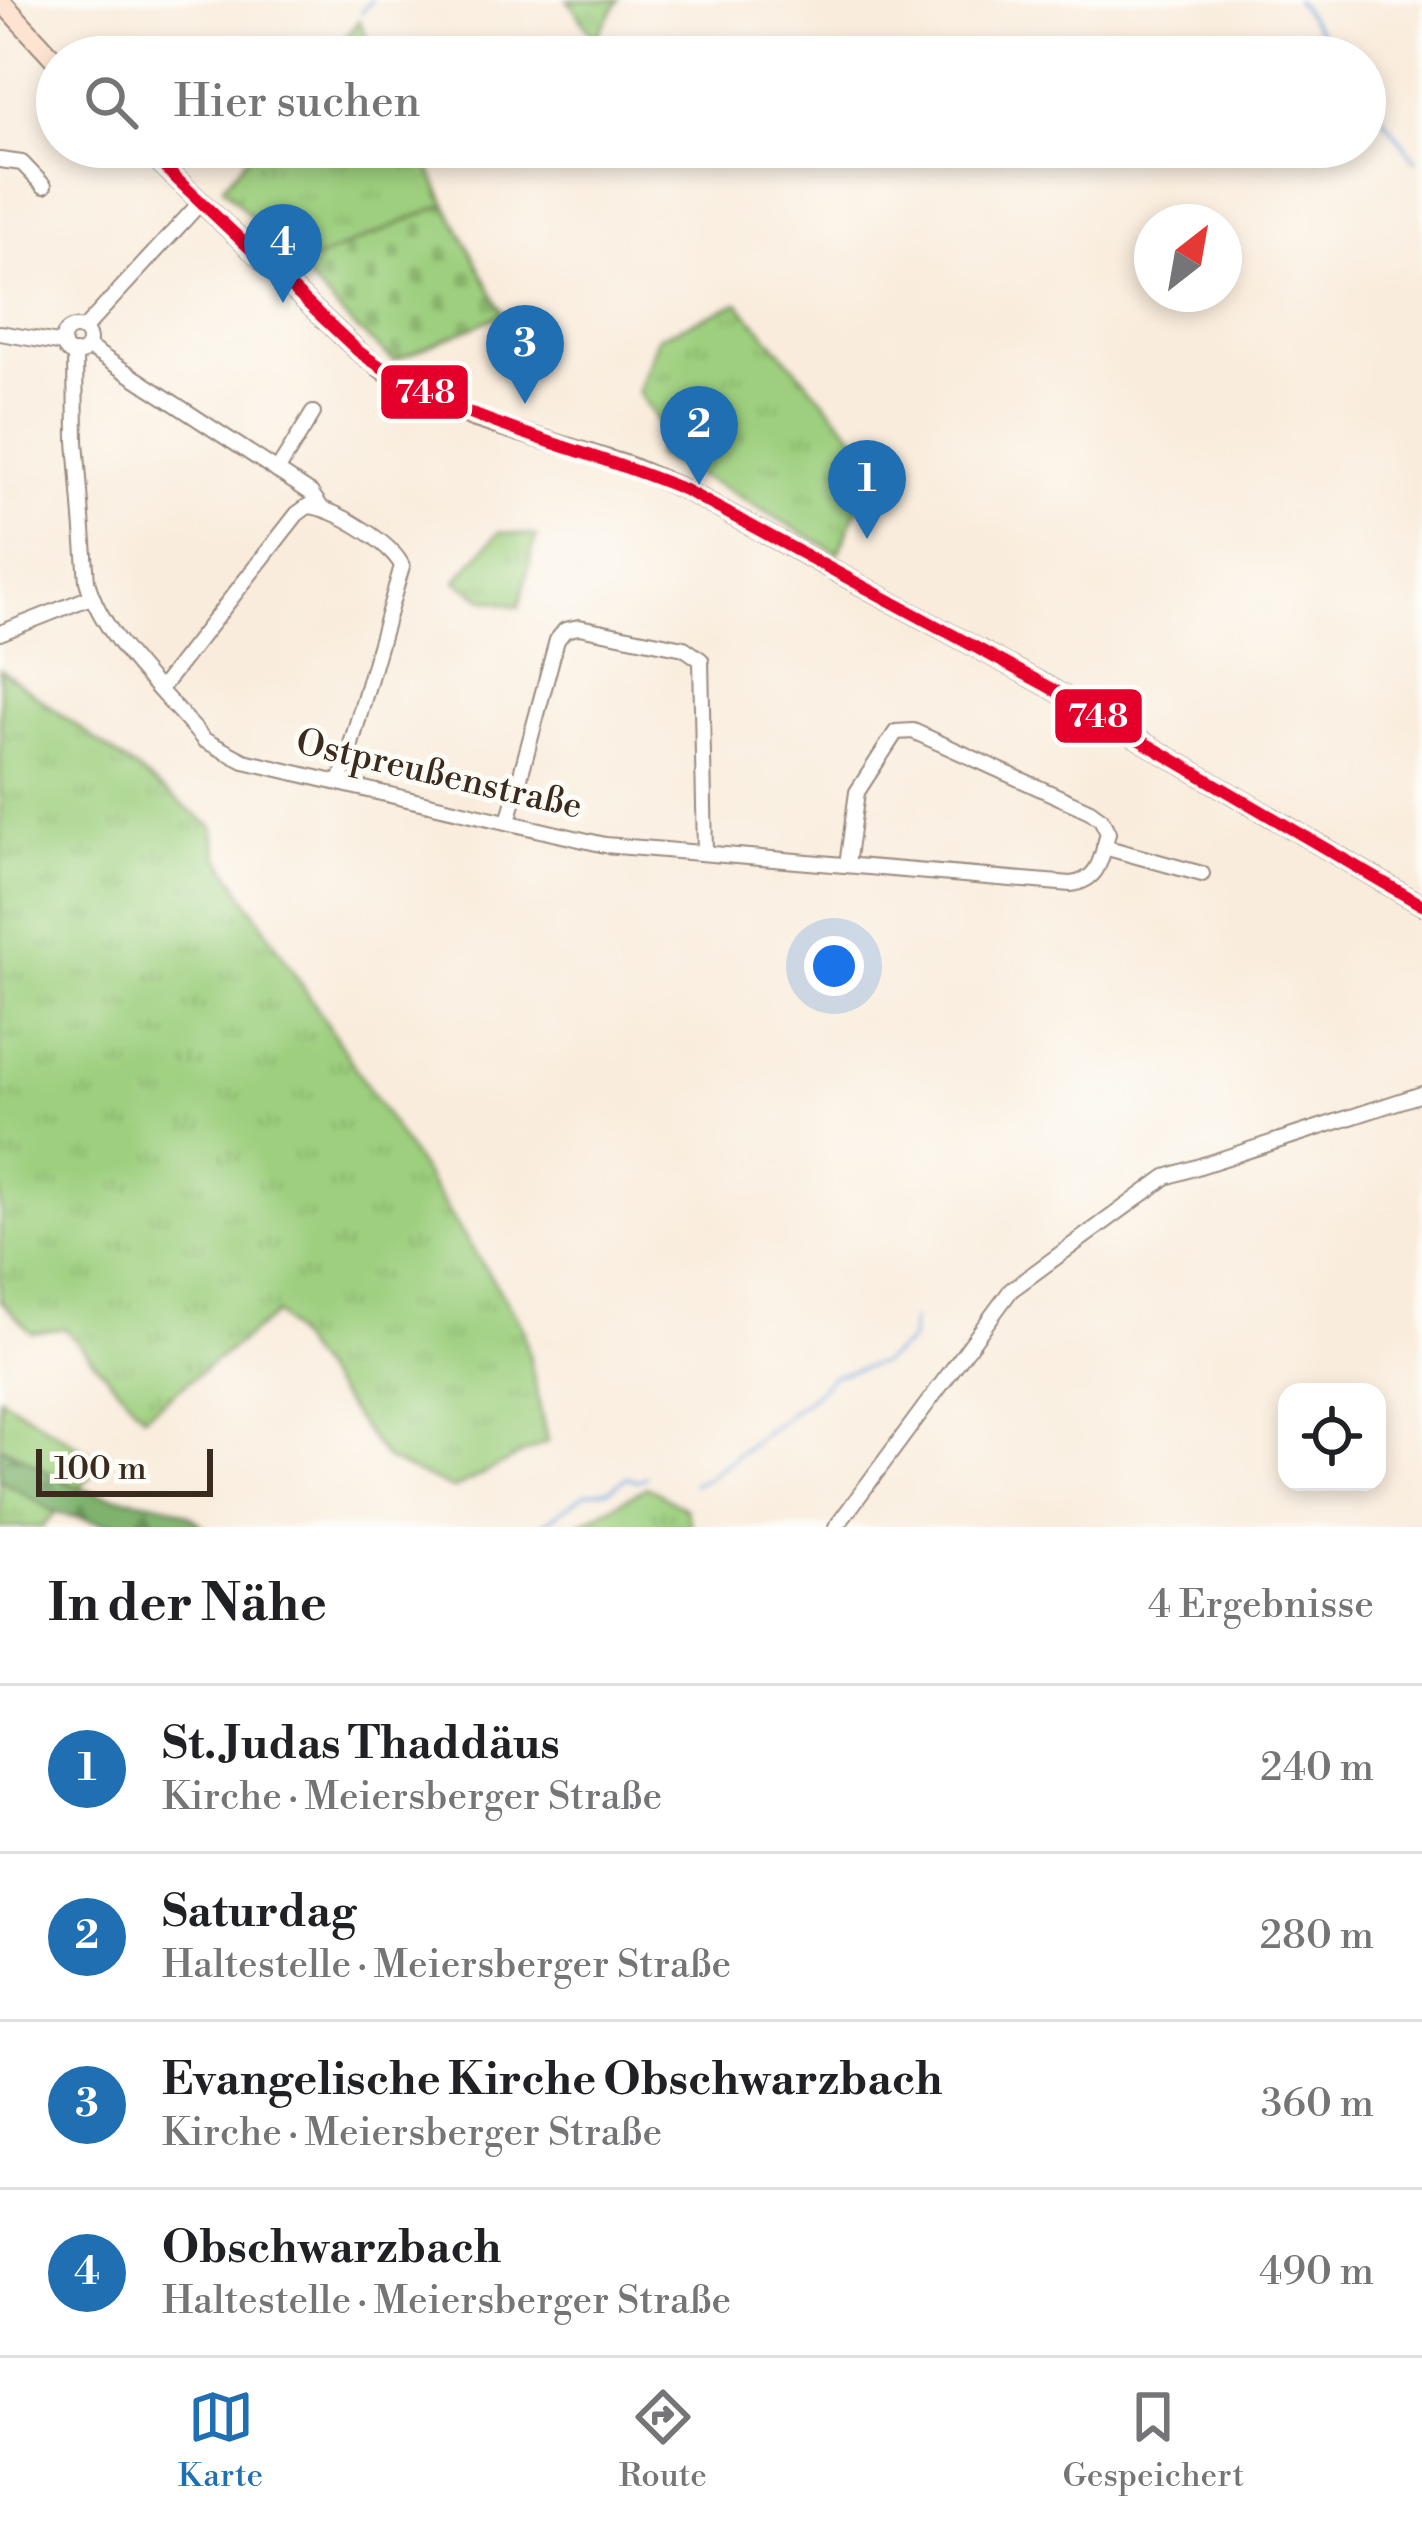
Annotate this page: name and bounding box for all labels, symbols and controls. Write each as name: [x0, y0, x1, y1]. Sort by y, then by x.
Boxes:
search box: [36, 36, 1386, 168]
icon: search: [78, 69, 144, 135]
text: Hier suchen: [174, 74, 420, 131]
pin: 4: [244, 204, 322, 303]
north arrow: [1134, 204, 1242, 312]
pin: 3: [486, 305, 564, 404]
line badge: 748: [379, 363, 470, 421]
text: 748: [395, 373, 455, 414]
pin: 2: [660, 386, 738, 485]
pin: 1: [828, 440, 906, 539]
line badge: 748: [1053, 687, 1144, 745]
text: 748: [1068, 697, 1128, 738]
street label: Ostpreußenstraße: [292, 720, 586, 830]
your location: [804, 936, 864, 996]
map controls: [1278, 1383, 1386, 1491]
button: locate: [1278, 1383, 1386, 1491]
scale bar: [36, 1443, 213, 1496]
text: 100 m: [54, 1449, 147, 1490]
text: In der Nähe: [48, 1573, 327, 1637]
text: 4 Ergebnisse: [1148, 1581, 1374, 1630]
text: St. Judas Thaddäus: [162, 1716, 560, 1773]
text: 1: [78, 1744, 96, 1793]
text: 240 m: [1260, 1744, 1374, 1793]
text: Kirche · Meiersberger Straße: [162, 1773, 662, 1822]
text: Saturdag: [162, 1884, 356, 1941]
text: 2: [75, 1912, 99, 1961]
text: 280 m: [1260, 1912, 1374, 1961]
text: Haltestelle · Meiersberger Straße: [162, 1941, 731, 1990]
text: Evangelische Kirche Obschwarzbach: [162, 2052, 943, 2109]
text: 3: [75, 2080, 99, 2129]
text: 360 m: [1261, 2080, 1374, 2129]
text: Kirche · Meiersberger Straße: [162, 2109, 662, 2158]
text: Obschwarzbach: [162, 2220, 501, 2277]
text: 4: [74, 2248, 100, 2297]
text: 490 m: [1259, 2248, 1374, 2297]
text: Haltestelle · Meiersberger Straße: [162, 2277, 731, 2326]
tab: Karte: [178, 2384, 263, 2497]
tab: Route: [619, 2384, 707, 2497]
tab: Gespeichert: [1062, 2384, 1244, 2497]

